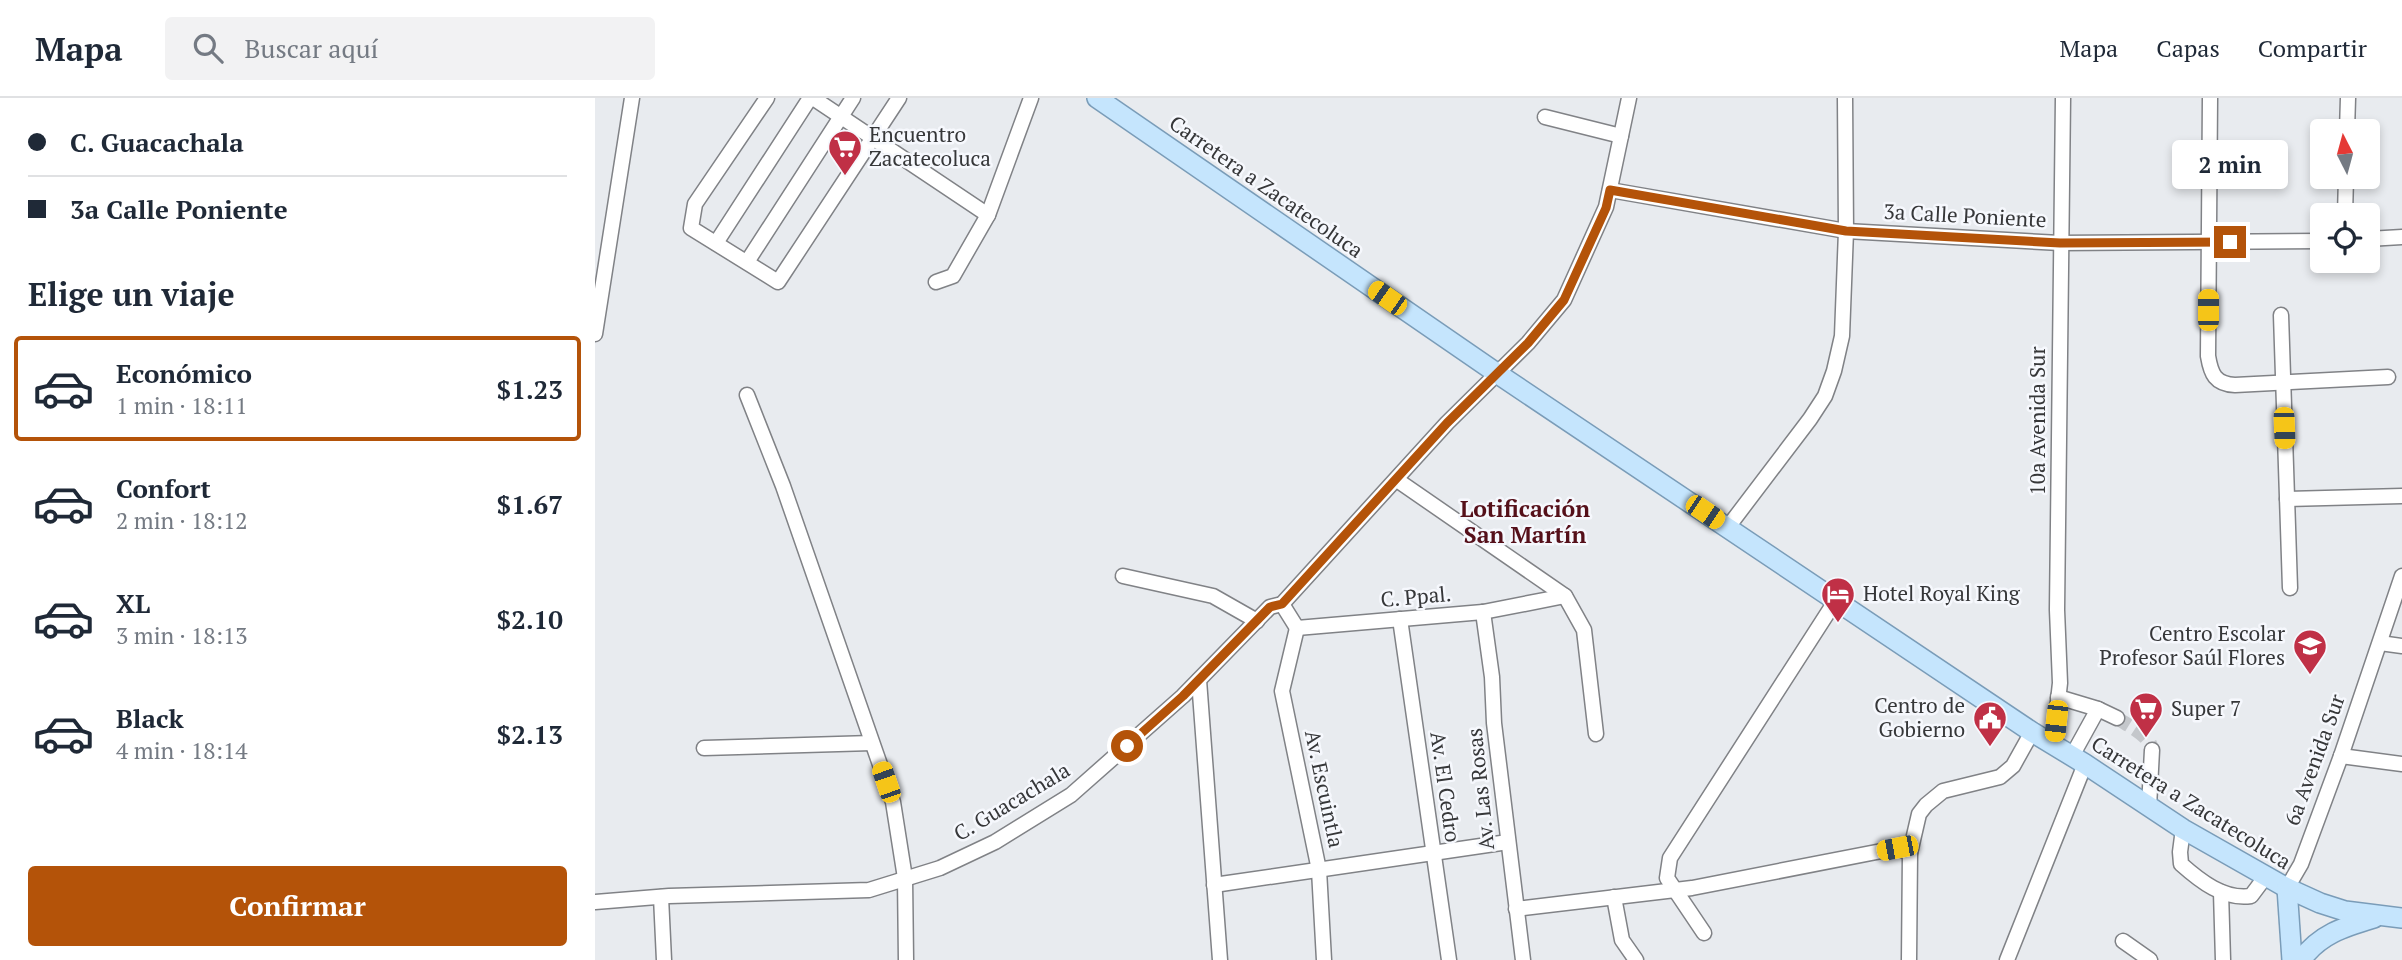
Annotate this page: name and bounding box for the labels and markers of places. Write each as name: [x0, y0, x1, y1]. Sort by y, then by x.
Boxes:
place label: Encuentro Zacatecoluca: [869, 120, 991, 172]
supermarket icon: Encuentro Zacatecoluca: [826, 128, 864, 177]
hotel icon: Hotel Royal King: [1819, 575, 1857, 624]
place label: Hotel Royal King: [1863, 579, 2021, 607]
place label: Centro Escolar Profesor Saúl Flores: [2099, 619, 2285, 671]
school or university icon: Centro Escolar Profesor Saúl Flores: [2291, 627, 2329, 676]
supermarket icon: Super 7: [2127, 690, 2165, 739]
place label: Centro de Gobierno: [1874, 691, 1965, 743]
place label: Super 7: [2171, 694, 2241, 722]
public building icon: Centro de Gobierno: [1971, 699, 2009, 748]

